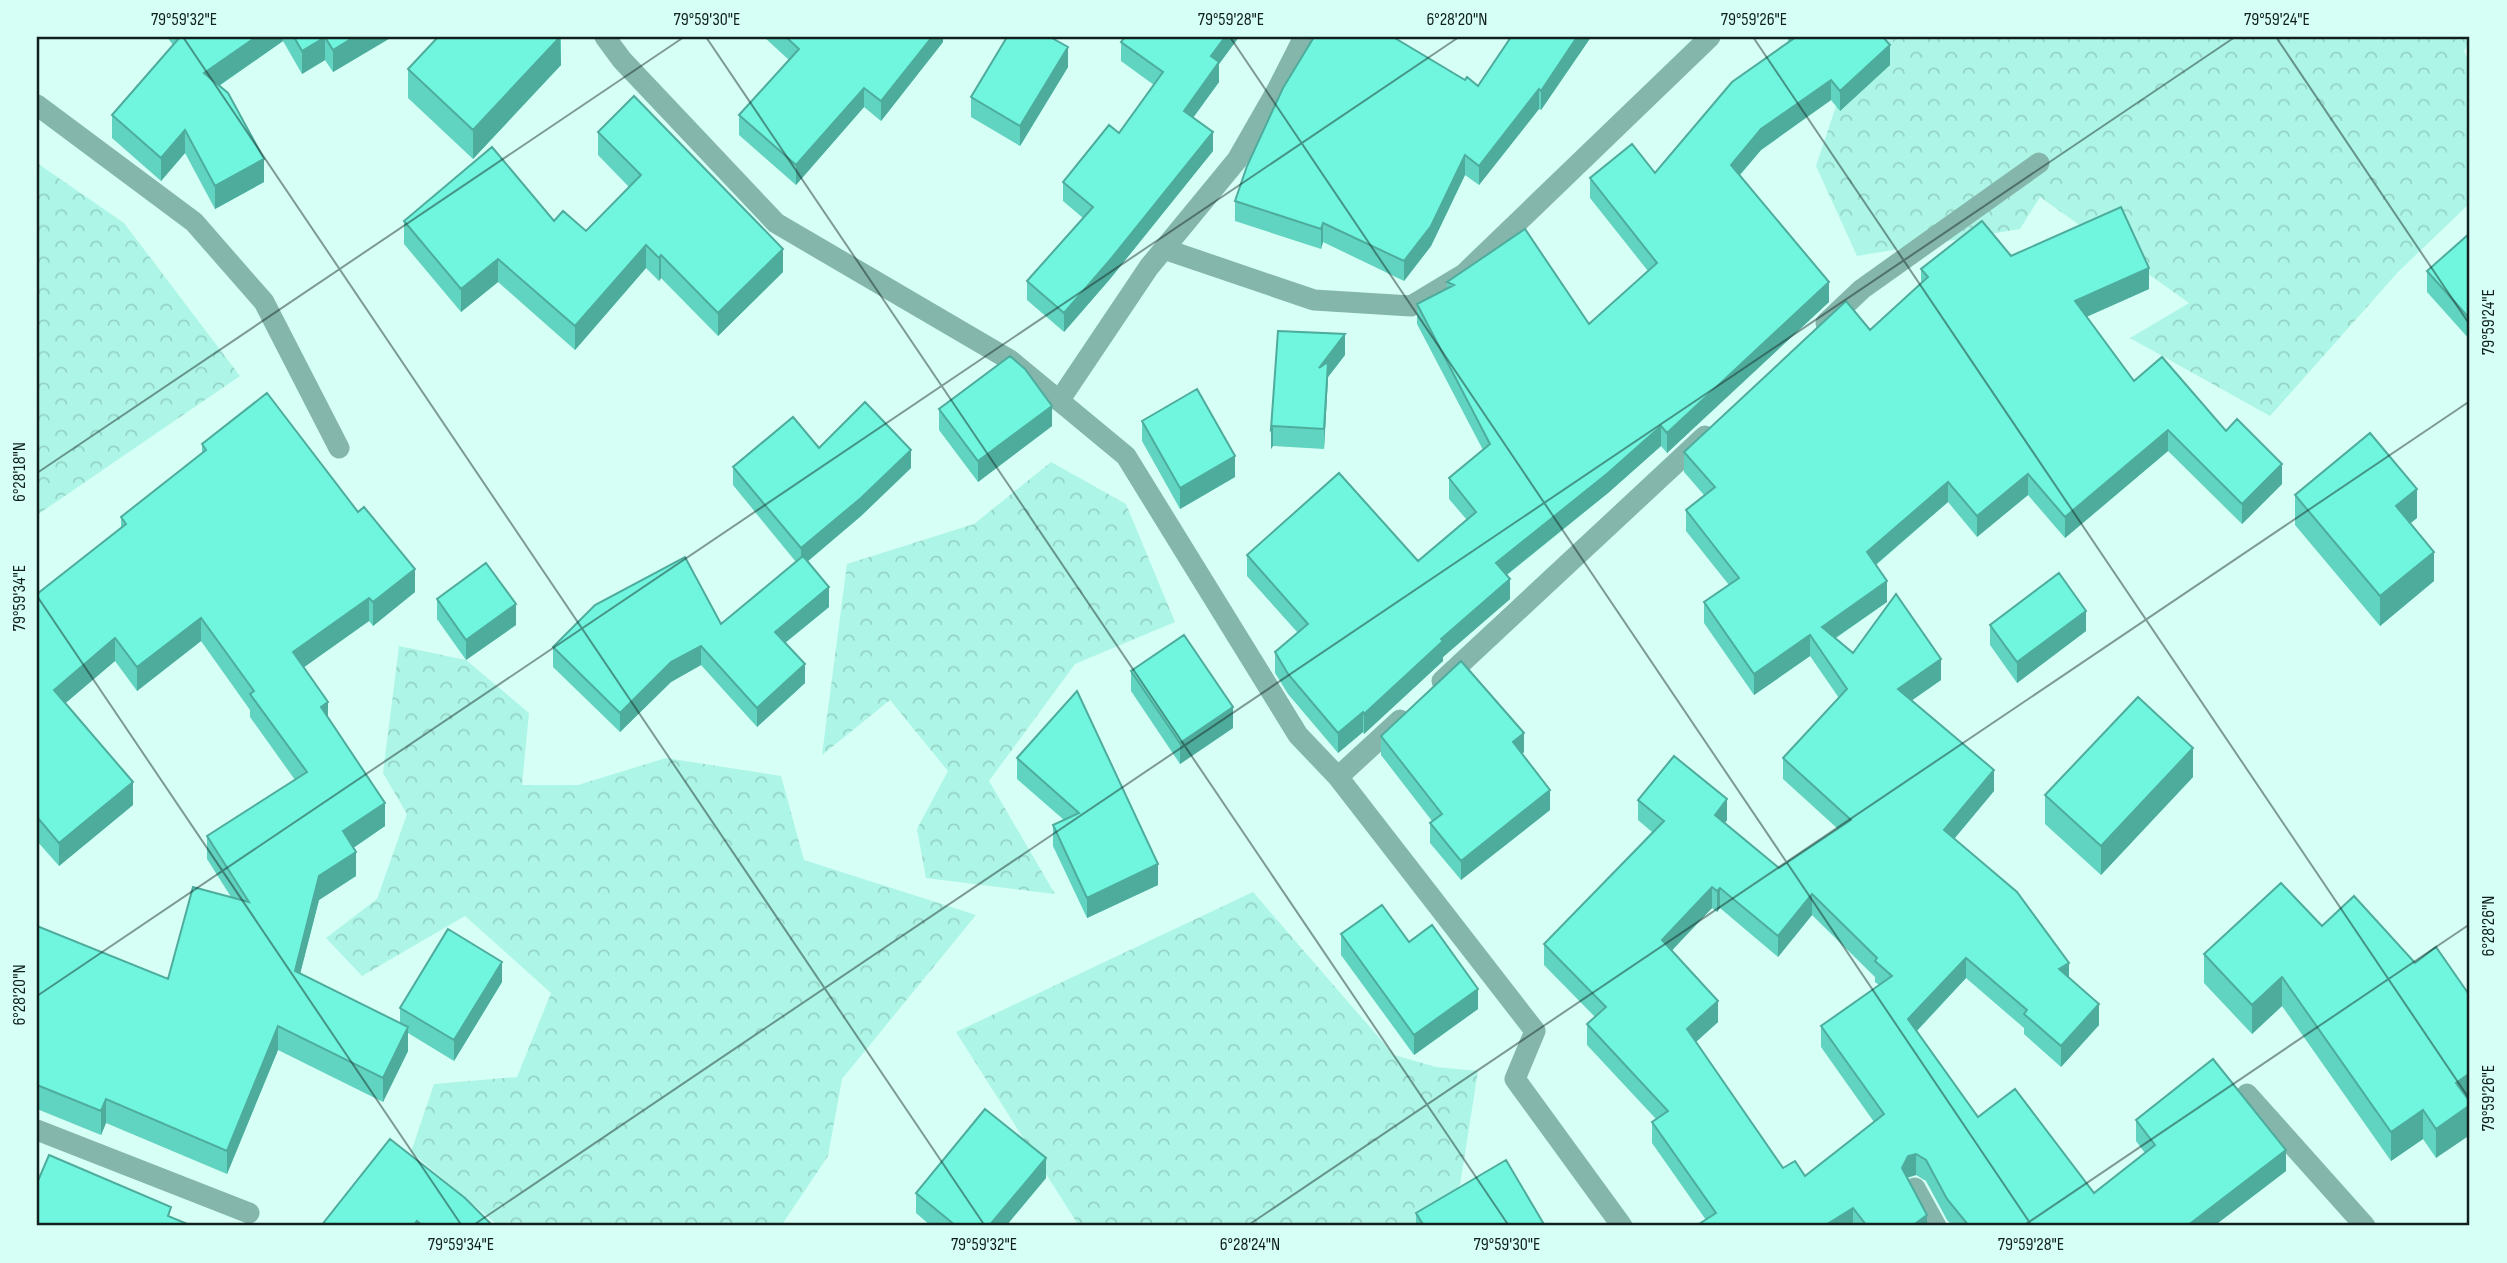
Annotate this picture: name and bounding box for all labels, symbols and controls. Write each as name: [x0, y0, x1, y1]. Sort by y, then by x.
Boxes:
text: 79°59'32"E: [151, 9, 217, 30]
text: 79°59'30"E: [674, 9, 740, 30]
text: 79°59'28"E: [1198, 9, 1264, 30]
text: 6°28'20"N: [1426, 9, 1488, 30]
text: 79°59'26"E: [1721, 9, 1787, 30]
text: 79°59'24"E: [2244, 9, 2310, 30]
text: 79°59'24"E: [2478, 289, 2499, 355]
text: 6°28'18"N: [9, 442, 30, 502]
text: 79°59'34"E: [9, 565, 30, 631]
text: 6°28'26"N: [2478, 896, 2499, 956]
text: 6°28'20"N: [9, 964, 30, 1026]
text: 79°59'26"E: [2478, 1065, 2499, 1131]
text: 79°59'34"E: [428, 1234, 494, 1255]
text: 79°59'32"E: [951, 1234, 1017, 1255]
text: 6°28'24"N: [1220, 1234, 1280, 1255]
text: 79°59'30"E: [1474, 1234, 1540, 1255]
text: 79°59'28"E: [1998, 1234, 2064, 1255]

